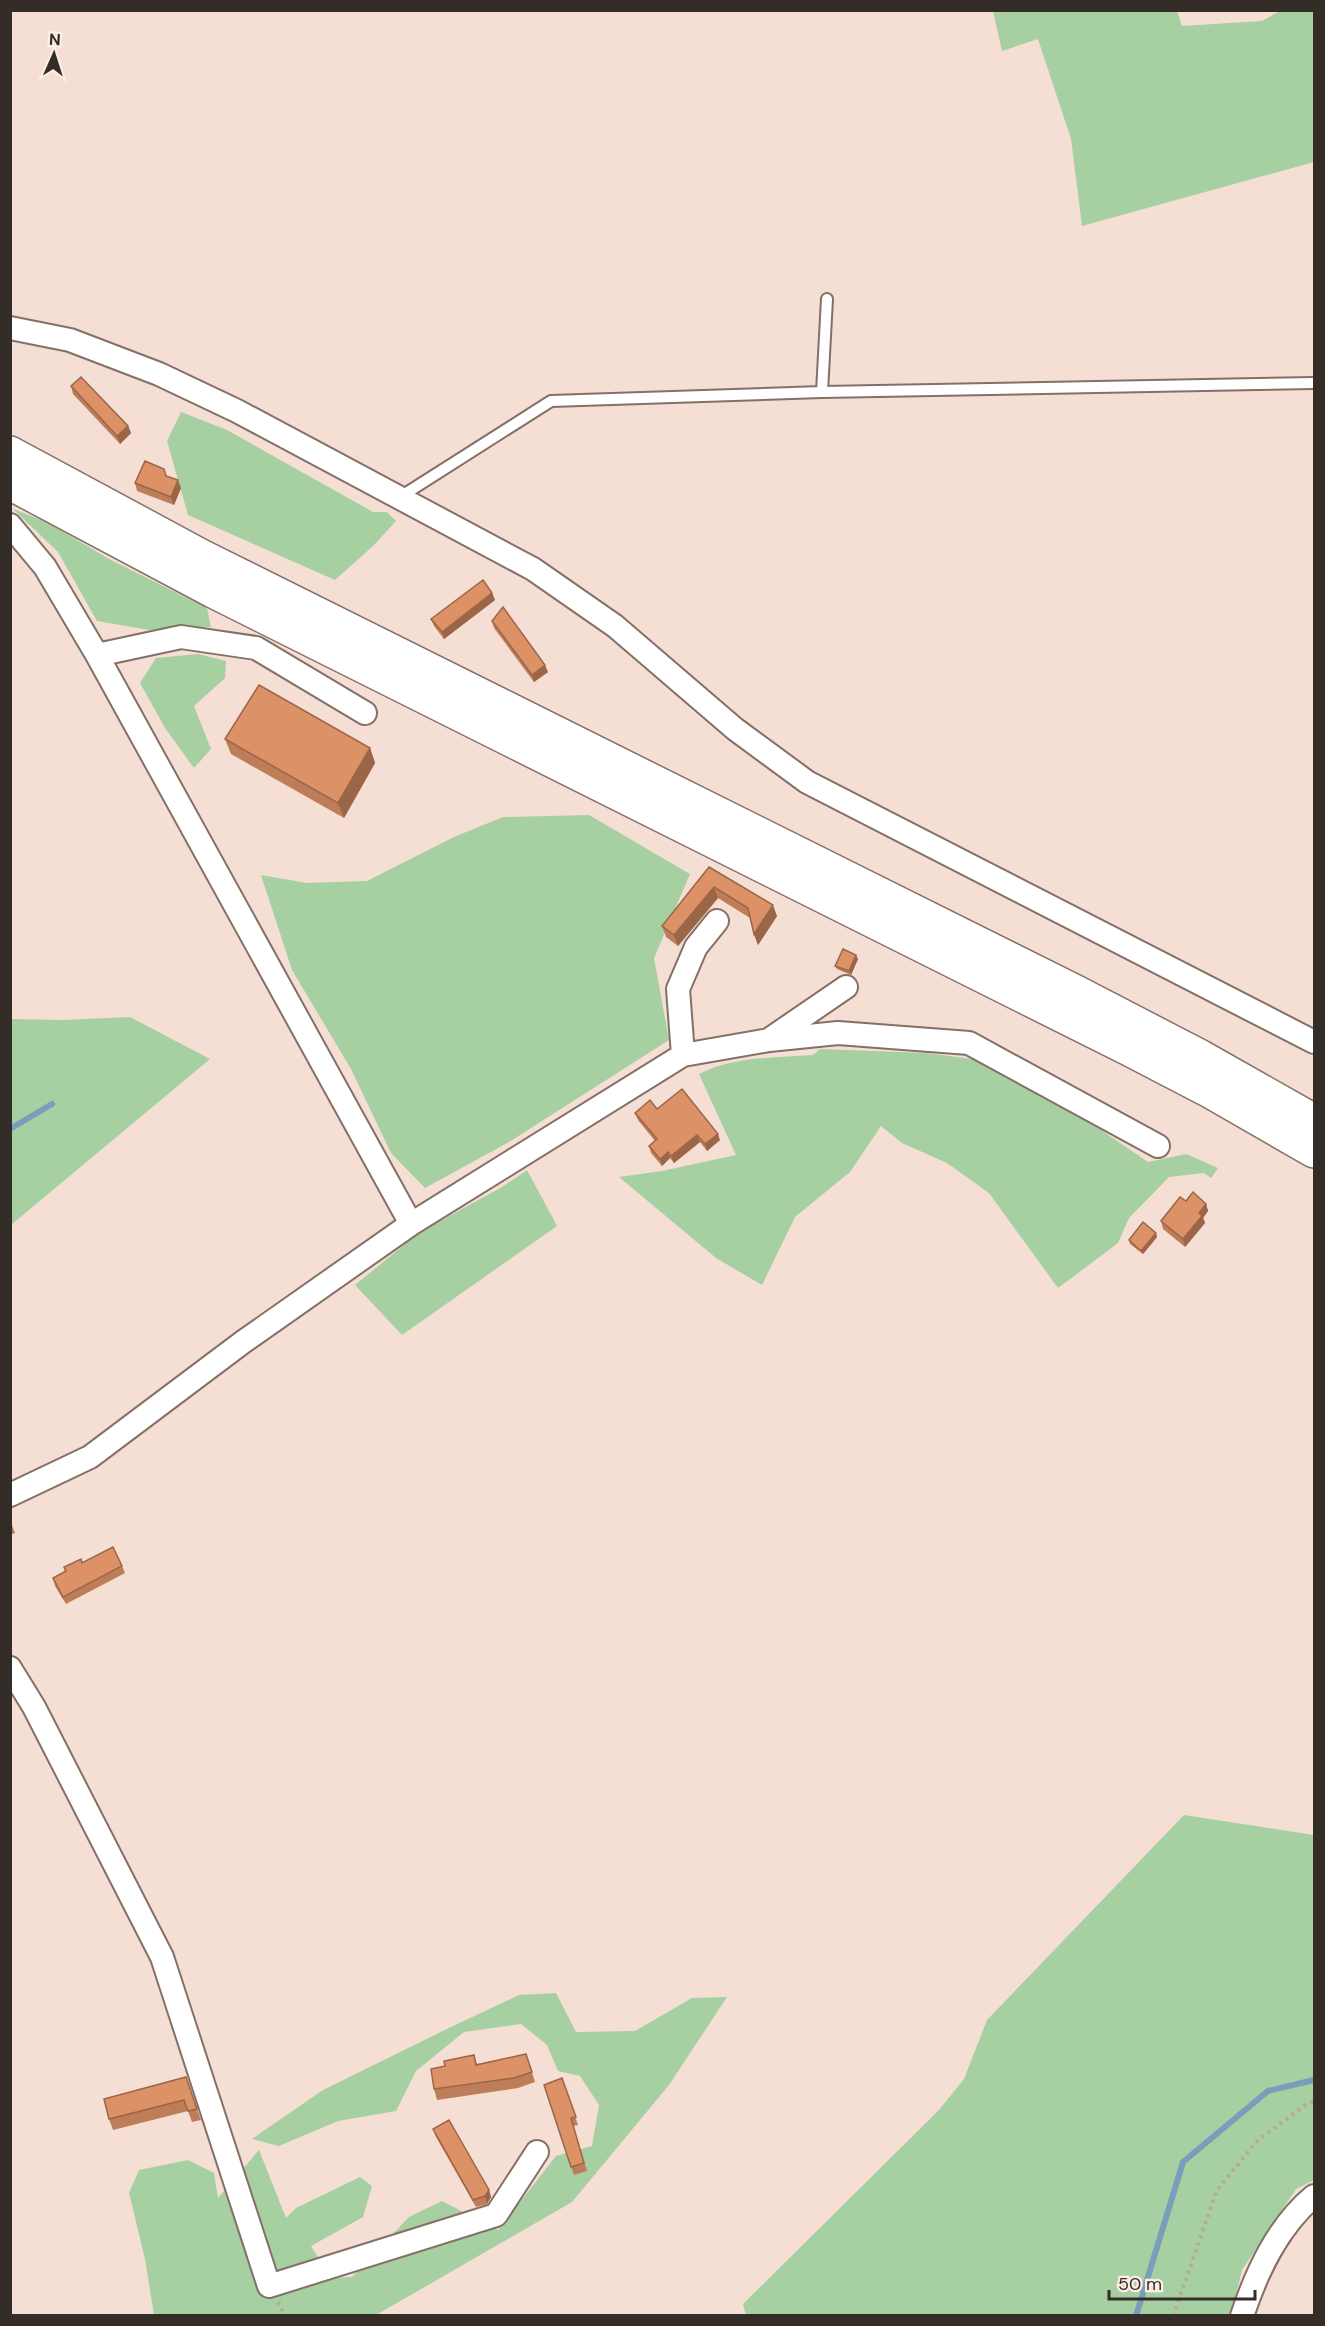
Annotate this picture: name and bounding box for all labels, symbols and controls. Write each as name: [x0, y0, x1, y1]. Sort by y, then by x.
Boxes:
north arrow: [24, 24, 84, 84]
text: N: [48, 29, 61, 50]
scale bar: [1109, 2263, 1254, 2301]
text: 50 m: [1118, 2272, 1162, 2296]

